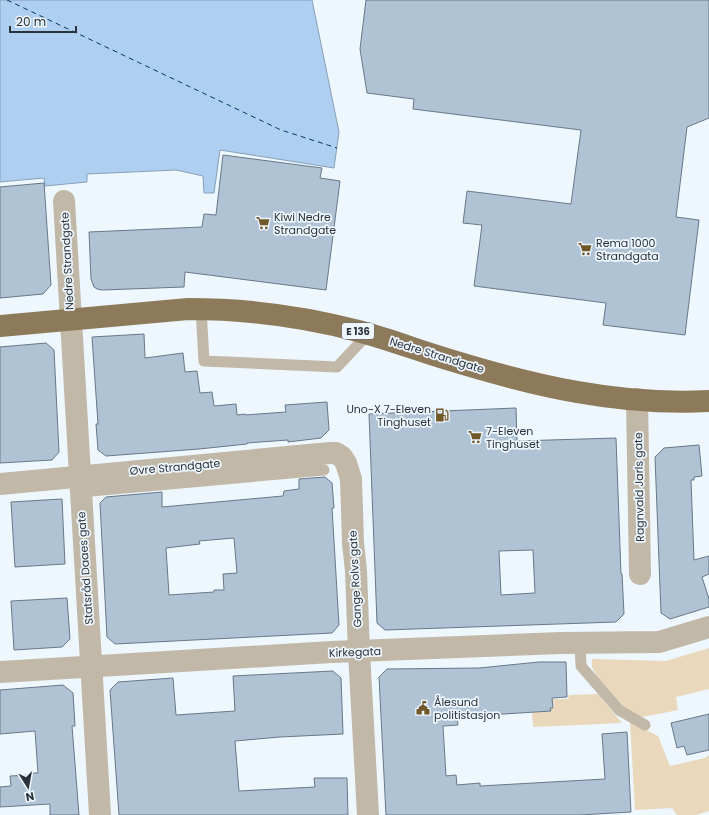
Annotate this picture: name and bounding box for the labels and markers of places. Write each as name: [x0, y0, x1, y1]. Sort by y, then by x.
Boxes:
place label: Kiwi Nedre Strandgate: [274, 209, 336, 238]
supermarket icon: Kiwi Nedre Strandgate: [255, 215, 271, 231]
place label: Rema 1000 Strandgata: [596, 235, 659, 264]
supermarket icon: Rema 1000 Strandgata: [577, 241, 593, 257]
place label: Uno-X 7-Eleven Tinghuset: [346, 401, 431, 430]
fuel station icon: Uno-X 7-Eleven Tinghuset: [434, 407, 450, 423]
place label: 7-Eleven Tinghuset: [486, 423, 540, 452]
supermarket icon: 7-Eleven Tinghuset: [467, 429, 483, 445]
place label: Ålesund politistasjon: [434, 694, 500, 723]
public building icon: Ålesund politistasjon: [415, 700, 431, 716]

